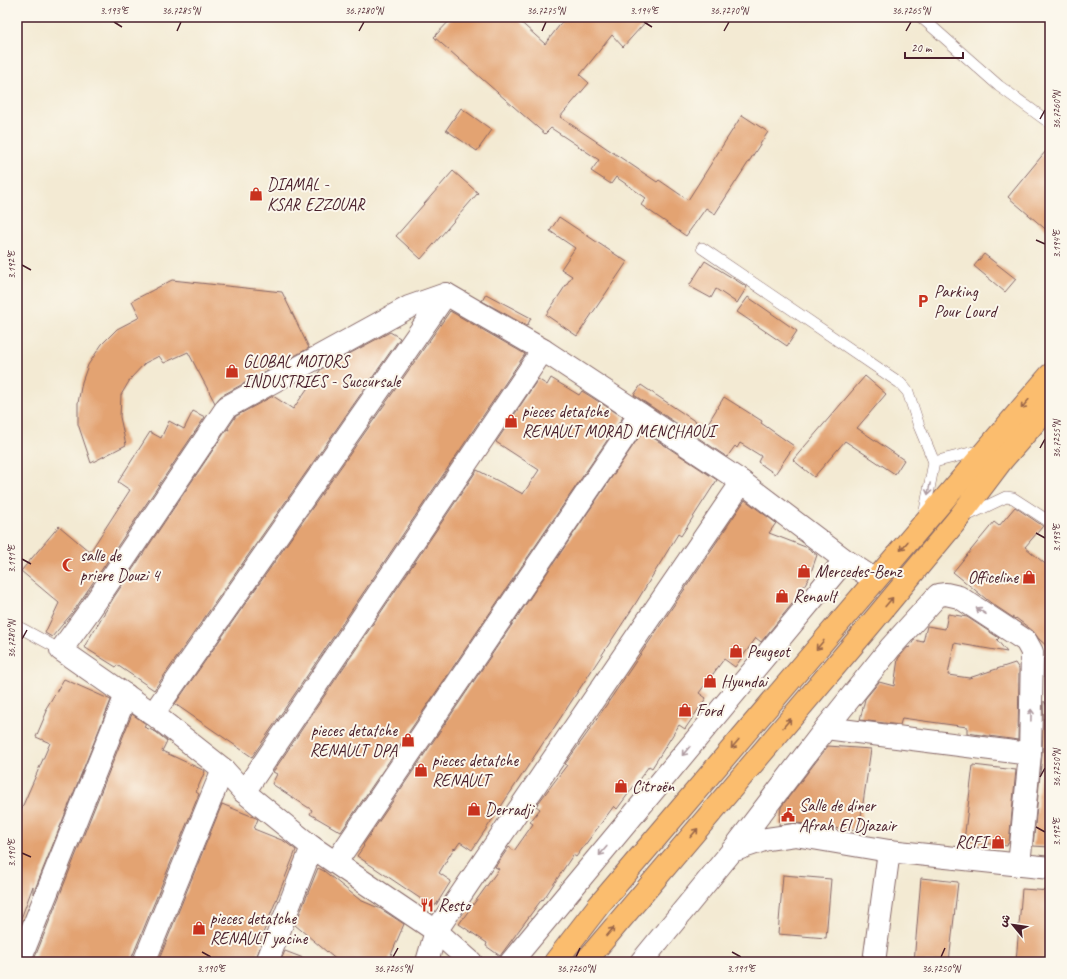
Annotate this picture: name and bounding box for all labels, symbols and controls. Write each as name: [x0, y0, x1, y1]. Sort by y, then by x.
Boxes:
text: 3.193°E: [100, 4, 130, 17]
text: 36.7285°N: [162, 4, 202, 17]
text: 36.7280°N: [345, 4, 385, 17]
text: 36.7275°N: [527, 4, 567, 17]
text: 3.194°E: [630, 4, 660, 17]
text: 36.7270°N: [710, 4, 750, 17]
text: 36.7265°N: [892, 4, 932, 17]
scale bar: [905, 34, 963, 60]
text: 20 m: [911, 40, 933, 56]
text: 36.7260°N: [1050, 89, 1063, 129]
place label: DIAMAL - KSAR EZZOUAR: [267, 174, 366, 215]
shop icon: DIAMAL - KSAR EZZOUAR: [248, 186, 264, 202]
text: 3.194°E: [1050, 228, 1063, 258]
text: 3.192°E: [5, 249, 18, 279]
place label: Parking Pour Lourd: [934, 281, 999, 322]
parking icon: Parking Pour Lourd: [915, 293, 931, 309]
place label: GLOBAL MOTORS INDUSTRIES - Succursale: [243, 351, 402, 392]
shop icon: GLOBAL MOTORS INDUSTRIES - Succursale: [224, 363, 240, 379]
one-way arrow: [1020, 399, 1029, 410]
place label: pieces detatche RENAULT MORAD MENCHAOUI: [522, 401, 719, 442]
shop icon: pieces detatche RENAULT MORAD MENCHAOUI: [503, 413, 519, 429]
text: 36.7255°N: [1050, 418, 1063, 458]
one-way arrow: [925, 482, 933, 495]
text: 3.193°E: [1050, 522, 1063, 552]
one-way arrow: [899, 541, 909, 551]
text: 3.191°E: [5, 543, 18, 573]
place label: salle de priere Douzi 4: [80, 545, 162, 586]
mosque icon: salle de priere Douzi 4: [61, 557, 77, 573]
place label: Mercedes-Benz: [815, 561, 903, 582]
shop icon: Mercedes-Benz: [796, 563, 812, 579]
place label: Officeline: [968, 567, 1019, 588]
shop icon: Officeline: [1021, 569, 1037, 585]
place label: Renault: [793, 586, 839, 607]
shop icon: Renault: [774, 588, 790, 604]
one-way arrow: [884, 597, 893, 607]
one-way arrow: [975, 607, 986, 615]
text: 36.7280°N: [5, 618, 18, 658]
one-way arrow: [815, 640, 824, 650]
place label: Peugeot: [747, 641, 792, 662]
shop icon: Peugeot: [728, 643, 744, 659]
place label: Hyundai: [721, 671, 770, 692]
shop icon: Hyundai: [702, 673, 718, 689]
place label: Ford: [696, 700, 725, 721]
shop icon: Ford: [677, 702, 693, 718]
one-way arrow: [1027, 709, 1035, 722]
one-way arrow: [783, 718, 792, 728]
place label: pieces detatche RENAULT DPA: [310, 720, 398, 761]
shop icon: pieces detatche RENAULT DPA: [400, 732, 416, 748]
one-way arrow: [731, 739, 740, 749]
one-way arrow: [681, 746, 690, 756]
text: 36.7250°N: [1050, 747, 1063, 787]
place label: pieces detatche RENAULT: [432, 750, 520, 791]
shop icon: pieces detatche RENAULT: [413, 762, 429, 778]
place label: Citroën: [632, 776, 675, 797]
shop icon: Citroën: [613, 778, 629, 794]
place label: Salle de diner Afrah El Djazair: [799, 795, 898, 836]
place label: Derradji: [485, 799, 536, 820]
shop icon: Derradji: [466, 801, 482, 817]
public building icon: Salle de diner Afrah El Djazair: [780, 807, 796, 823]
text: 3.192°E: [1050, 816, 1063, 846]
one-way arrow: [689, 827, 698, 838]
place label: RCFI: [955, 832, 991, 853]
shop icon: RCFI: [990, 834, 1006, 850]
text: 3.190°E: [5, 837, 18, 867]
one-way arrow: [598, 846, 607, 856]
place label: Resto: [438, 895, 472, 916]
restaurant icon: Resto: [419, 897, 435, 913]
north arrow: [993, 905, 1033, 945]
place label: pieces detatche RENAULT yacine: [210, 908, 309, 949]
text: ش: [995, 911, 1013, 929]
shop icon: pieces detatche RENAULT yacine: [191, 920, 207, 936]
one-way arrow: [606, 927, 615, 937]
text: 3.190°E: [197, 962, 227, 975]
text: 36.7265°N: [374, 962, 414, 975]
text: 36.7260°N: [557, 962, 597, 975]
text: 3.191°E: [727, 962, 757, 975]
text: 36.7250°N: [922, 962, 962, 975]

